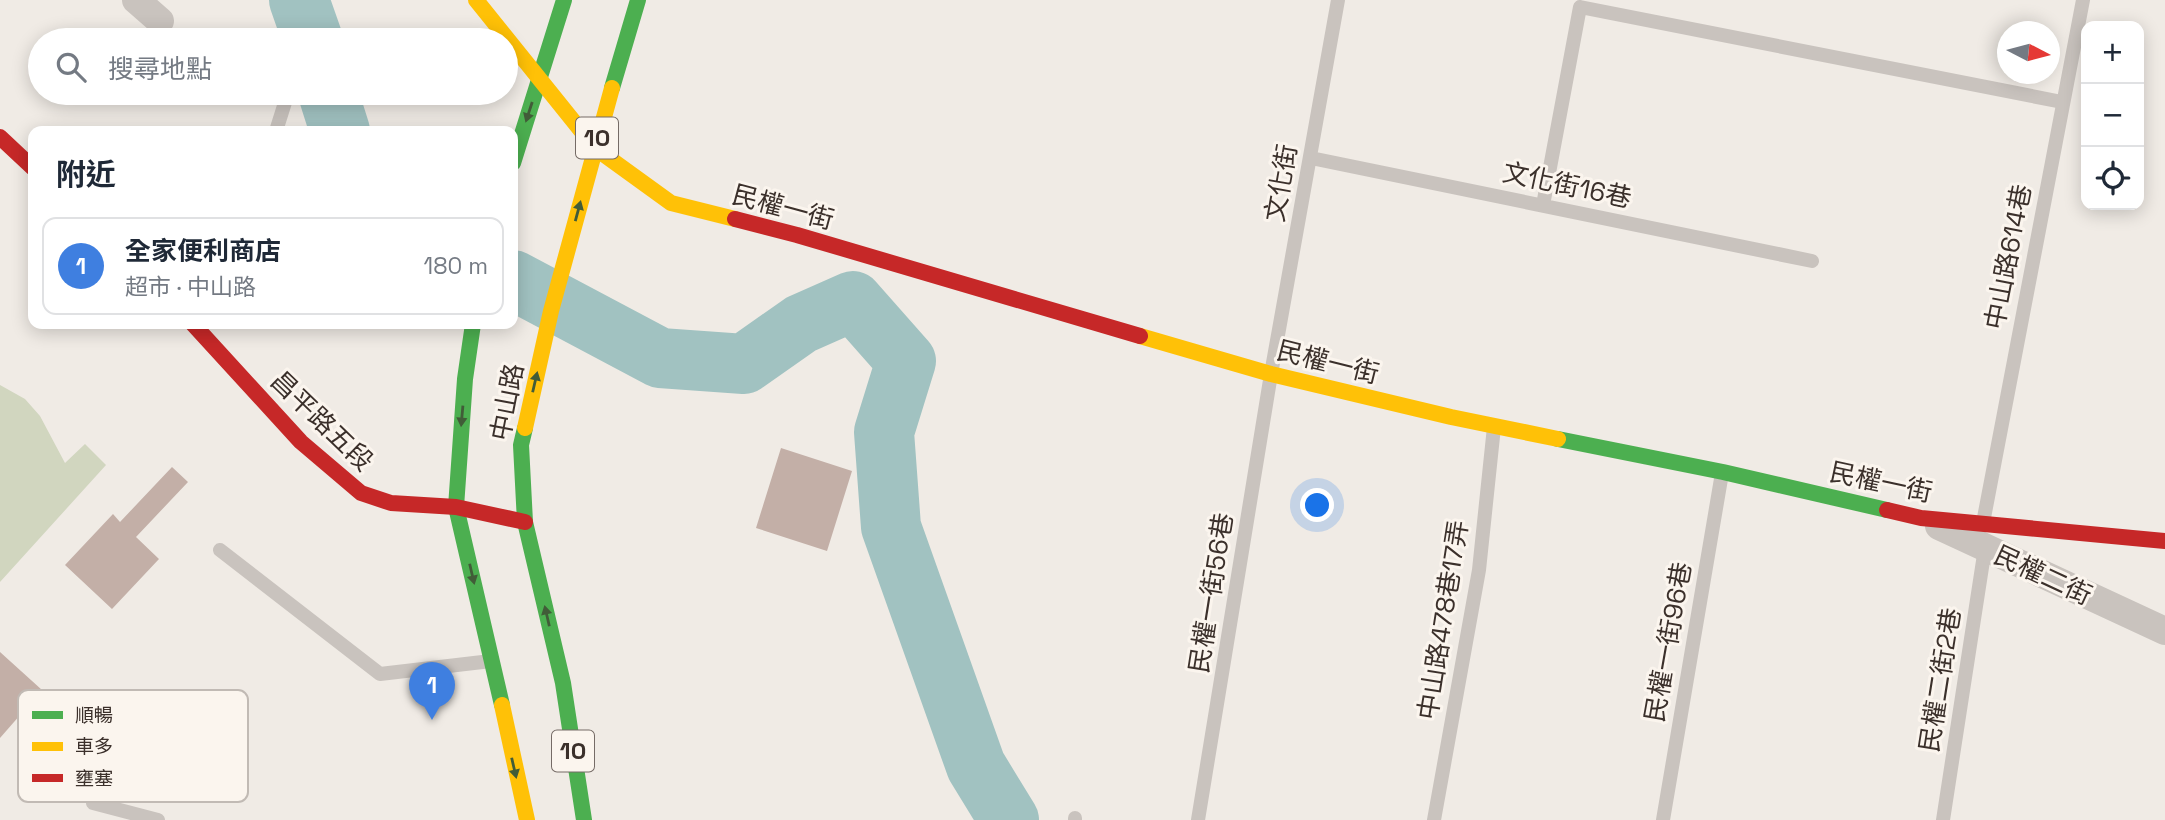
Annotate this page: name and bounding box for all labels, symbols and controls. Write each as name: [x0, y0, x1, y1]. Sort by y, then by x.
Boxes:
north arrow: [1997, 21, 2060, 84]
map controls: [2081, 21, 2144, 210]
button: +: [2081, 21, 2144, 84]
search box: [28, 28, 518, 105]
icon: search: [52, 48, 90, 86]
text: 搜尋地點: [108, 52, 212, 86]
button: −: [2081, 84, 2144, 147]
one-way arrow: [523, 102, 534, 123]
road number: 10: [576, 118, 618, 158]
street label: 文化街: [1257, 142, 1305, 224]
button: locate: [2081, 147, 2144, 210]
text: 附近: [56, 155, 116, 194]
street label: 文化街16巷: [1500, 155, 1634, 215]
street label: 民權一街: [728, 177, 838, 237]
street label: 中山路614巷: [1977, 182, 2039, 332]
one-way arrow: [573, 200, 583, 221]
text: 全家便利商店: [125, 234, 281, 268]
text: 1: [76, 251, 86, 281]
text: 180 m: [424, 251, 488, 281]
text: 超市 · 中山路: [125, 272, 256, 302]
street label: 民權一街: [1273, 333, 1383, 391]
street label: 中山路: [483, 360, 531, 444]
street label: 昌平路五段: [263, 364, 381, 478]
one-way arrow: [530, 371, 541, 393]
one-way arrow: [456, 405, 467, 427]
street label: 民權一街: [1827, 455, 1935, 509]
your location: [1300, 488, 1334, 522]
street label: 民權一街56巷: [1182, 511, 1240, 675]
street label: 中山路478巷17弄: [1410, 518, 1476, 722]
street label: 民權二街: [1989, 538, 2097, 612]
street label: 民權一街96巷: [1637, 559, 1699, 725]
one-way arrow: [467, 563, 478, 585]
one-way arrow: [542, 605, 553, 627]
street label: 民權二街2巷: [1912, 605, 1968, 755]
pin: 1: [409, 662, 455, 720]
legend: [18, 690, 248, 802]
text: 順暢: [75, 703, 113, 728]
road number: 10: [552, 730, 594, 772]
text: 車多: [75, 734, 113, 759]
one-way arrow: [509, 757, 520, 779]
text: 壅塞: [75, 766, 113, 791]

